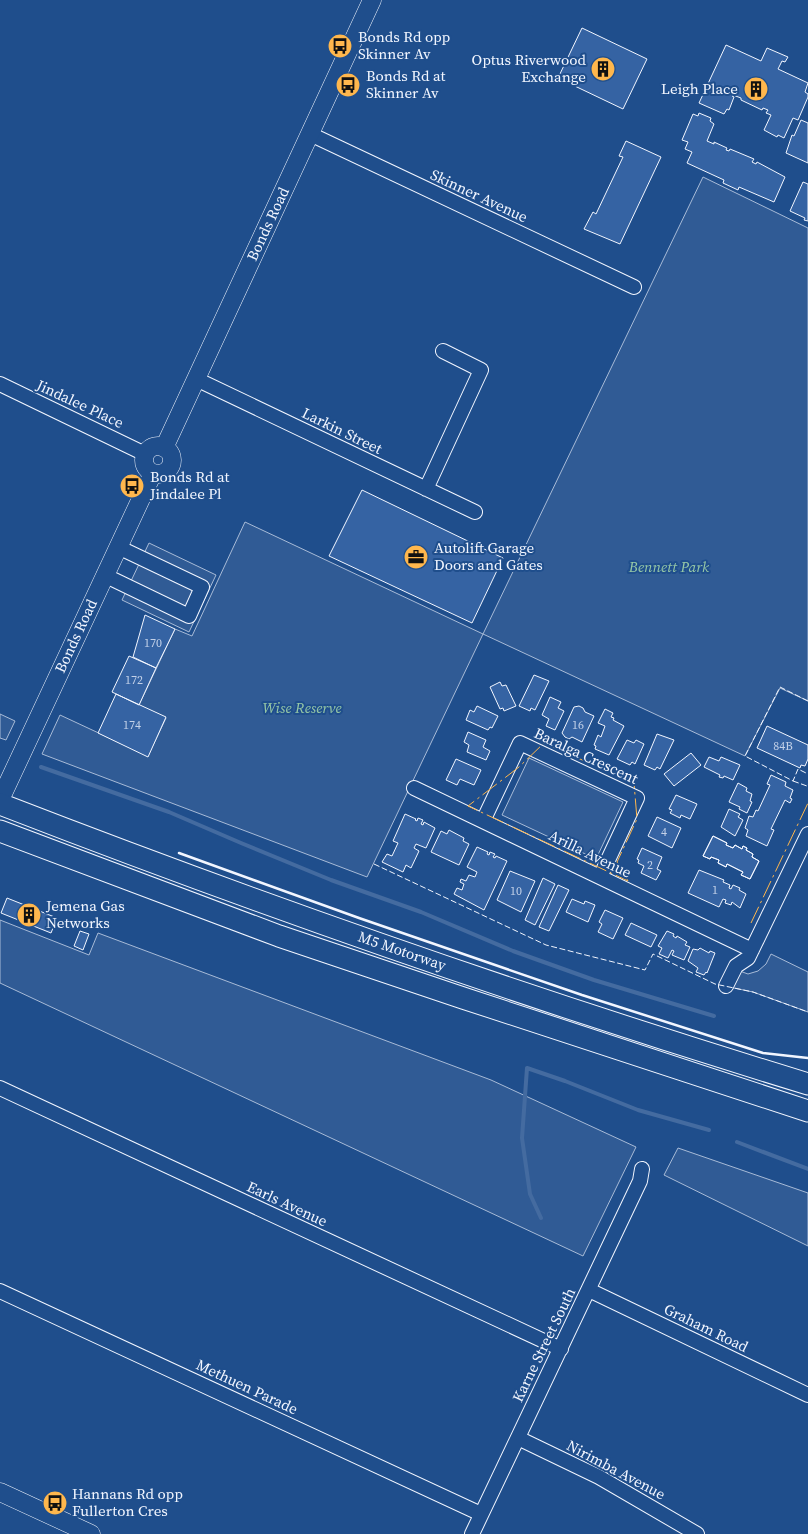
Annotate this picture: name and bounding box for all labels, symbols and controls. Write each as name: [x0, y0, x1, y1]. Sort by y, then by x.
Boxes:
place label: Bonds Rd opp Skinner Av: [358, 26, 451, 64]
bus stop icon: Bonds Rd opp Skinner Av: [327, 33, 353, 59]
place label: Optus Riverwood Exchange: [472, 49, 586, 87]
building icon: Optus Riverwood Exchange: [590, 56, 616, 82]
place label: Bonds Rd at Skinner Av: [366, 65, 446, 103]
bus stop icon: Bonds Rd at Skinner Av: [335, 72, 361, 98]
building icon: Leigh Place: [743, 76, 769, 102]
place label: Leigh Place: [661, 78, 738, 99]
street label: Skinner Avenue: [427, 164, 532, 227]
street label: Bonds Road: [241, 183, 294, 264]
street label: Jindalee Place: [32, 374, 128, 433]
street label: Larkin Street: [299, 402, 386, 459]
place label: Bonds Rd at Jindalee Pl: [149, 466, 230, 504]
bus stop icon: Bonds Rd at Jindalee Pl: [119, 473, 145, 499]
place label: Autolift Garage Doors and Gates: [434, 537, 543, 575]
office icon: Autolift Garage Doors and Gates: [403, 544, 429, 570]
park label: Bennett Park: [628, 556, 710, 577]
street label: Bonds Road: [49, 595, 102, 676]
house number: 170: [144, 635, 162, 651]
house number: 172: [125, 672, 143, 688]
park label: Wise Reserve: [262, 697, 342, 718]
house number: 174: [123, 717, 141, 733]
house number: 16: [572, 717, 584, 733]
street label: Baralga Crescent: [531, 722, 642, 789]
house number: 84B: [773, 738, 793, 754]
street label: Arilla Avenue: [545, 824, 636, 883]
house number: 4: [661, 824, 667, 840]
house number: 2: [647, 857, 653, 873]
house number: 1: [712, 882, 718, 898]
house number: 10: [510, 883, 522, 899]
place label: Jemena Gas Networks: [45, 895, 125, 933]
building icon: Jemena Gas Networks: [16, 902, 42, 928]
street label: M5 Motorway: [355, 926, 449, 976]
street label: Earls Avenue: [244, 1176, 331, 1231]
street label: Karne Street South: [507, 1284, 580, 1405]
street label: Graham Road: [660, 1298, 752, 1357]
street label: Methuen Parade: [193, 1354, 302, 1419]
street label: Nirimba Avenue: [563, 1435, 670, 1505]
place label: Hannans Rd opp Fullerton Cres: [72, 1483, 183, 1521]
bus stop icon: Hannans Rd opp Fullerton Cres: [42, 1490, 68, 1516]

